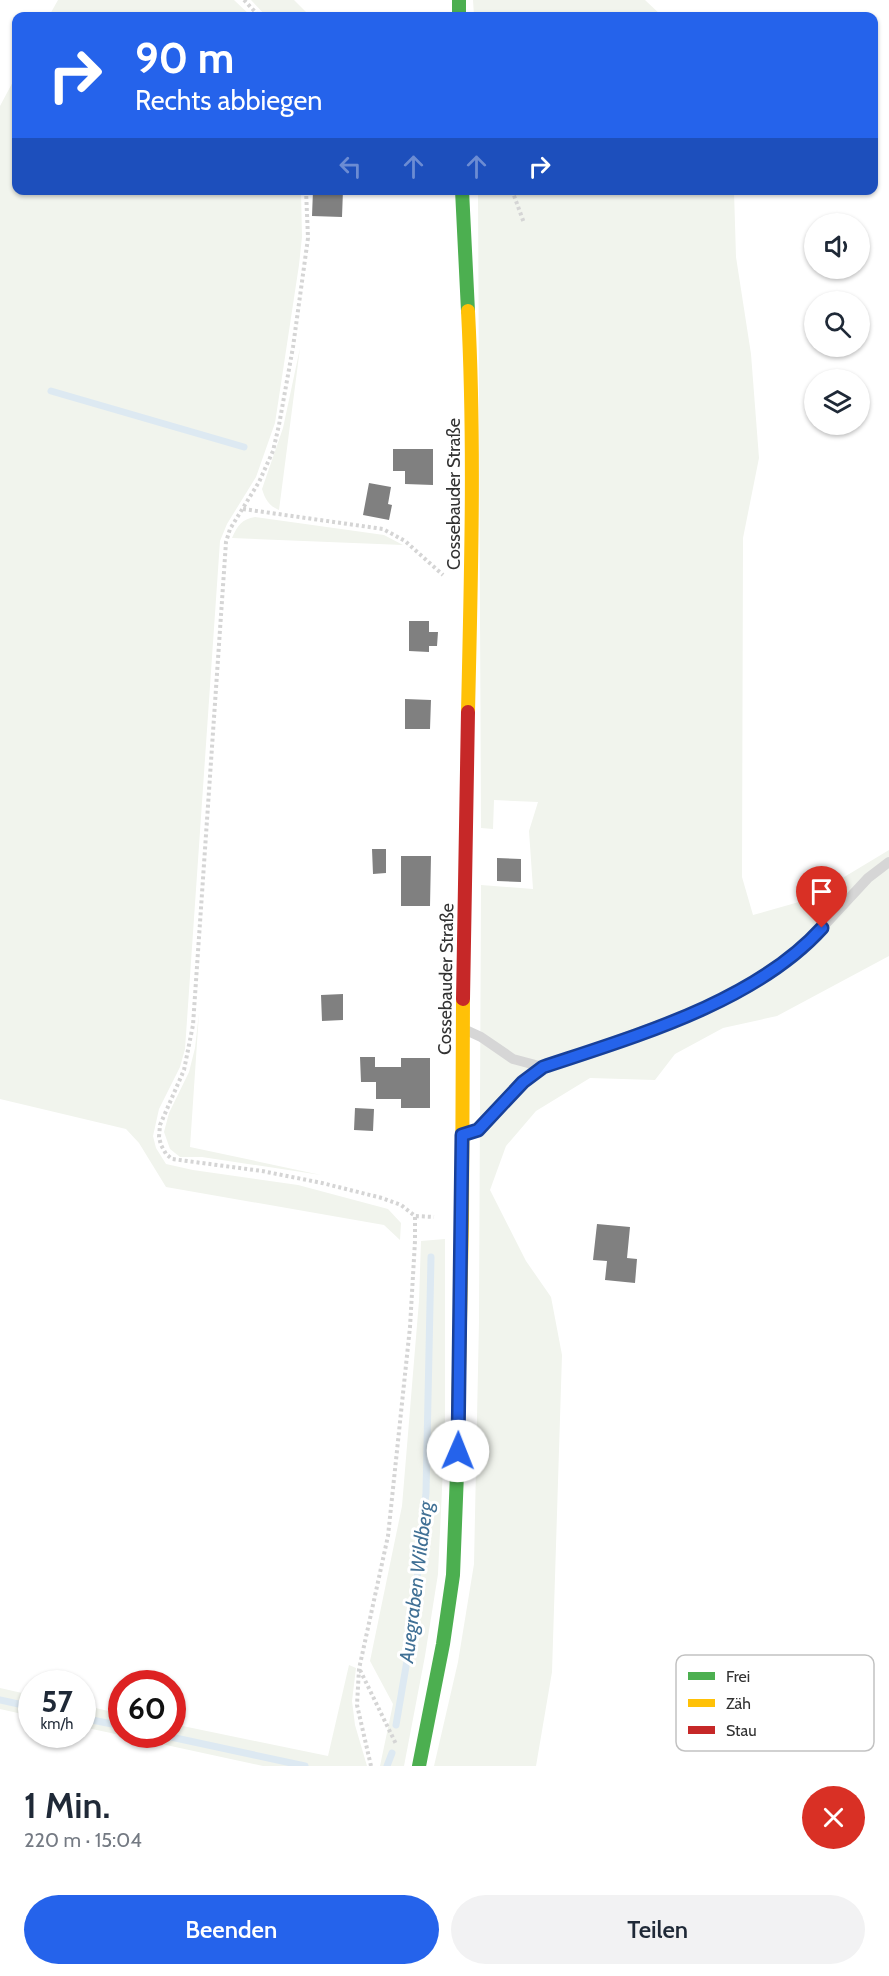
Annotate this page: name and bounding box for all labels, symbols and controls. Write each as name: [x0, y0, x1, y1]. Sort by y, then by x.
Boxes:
text: 90 m: [135, 32, 234, 84]
icon: right: [36, 36, 114, 114]
text: Rechts abbiegen: [135, 84, 322, 117]
icon: left: [334, 150, 367, 183]
icon: ahead: [397, 150, 430, 183]
icon: ahead: [460, 150, 493, 183]
icon: right: [523, 150, 556, 183]
map controls: [804, 213, 870, 435]
button: sound: [804, 213, 870, 279]
button: search: [804, 291, 870, 357]
button: layers: [804, 369, 870, 435]
street label: Cossebauder Straße: [443, 418, 465, 570]
pin: [796, 866, 847, 928]
icon: arrive: [805, 875, 838, 908]
street label: Cossebauder Straße: [434, 903, 458, 1055]
position arrow: [426, 1419, 490, 1483]
water label: Auegraben Wildberg: [394, 1499, 438, 1665]
legend: [676, 1655, 874, 1751]
text: Frei: [726, 1667, 750, 1686]
speed limit sign: 60: [108, 1670, 186, 1748]
text: 57: [41, 1683, 73, 1720]
text: Zäh: [726, 1694, 751, 1713]
text: km/h: [41, 1715, 73, 1733]
text: Stau: [726, 1721, 757, 1740]
text: 1 Min.: [24, 1783, 110, 1827]
button: close: [802, 1786, 865, 1849]
text: 220 m · 15:04: [24, 1828, 142, 1852]
button: Beenden: [24, 1895, 439, 1964]
button: Teilen: [451, 1895, 865, 1964]

